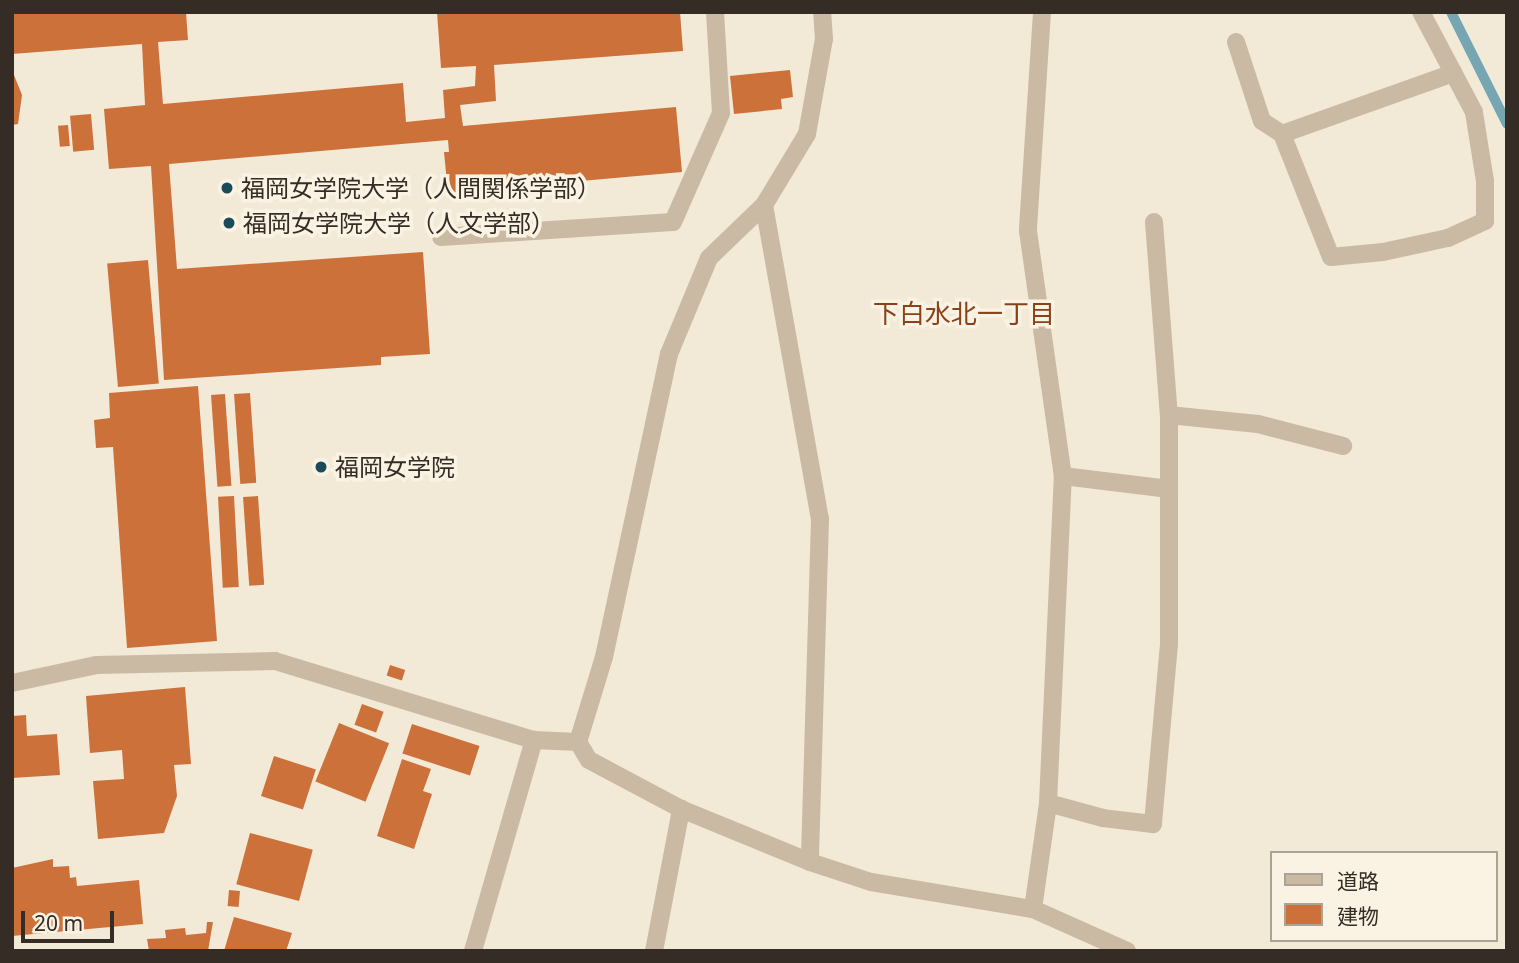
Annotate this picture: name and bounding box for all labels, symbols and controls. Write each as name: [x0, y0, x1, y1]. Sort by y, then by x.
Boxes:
place label: 福岡女学院大学（人間関係学部）: [241, 174, 601, 202]
marker: 福岡女学院大学（人間関係学部）: [219, 180, 235, 196]
place label: 福岡女学院大学（人文学部）: [243, 209, 555, 237]
marker: 福岡女学院大学（人文学部）: [221, 215, 237, 231]
district label: 下白水北一丁目: [873, 298, 1055, 330]
place label: 福岡女学院: [335, 453, 455, 481]
marker: 福岡女学院: [313, 459, 329, 475]
legend: [1270, 851, 1498, 942]
text: 道路: [1337, 867, 1379, 895]
scale bar: [24, 897, 117, 941]
text: 建物: [1337, 902, 1379, 930]
text: 20 m: [34, 909, 83, 937]

